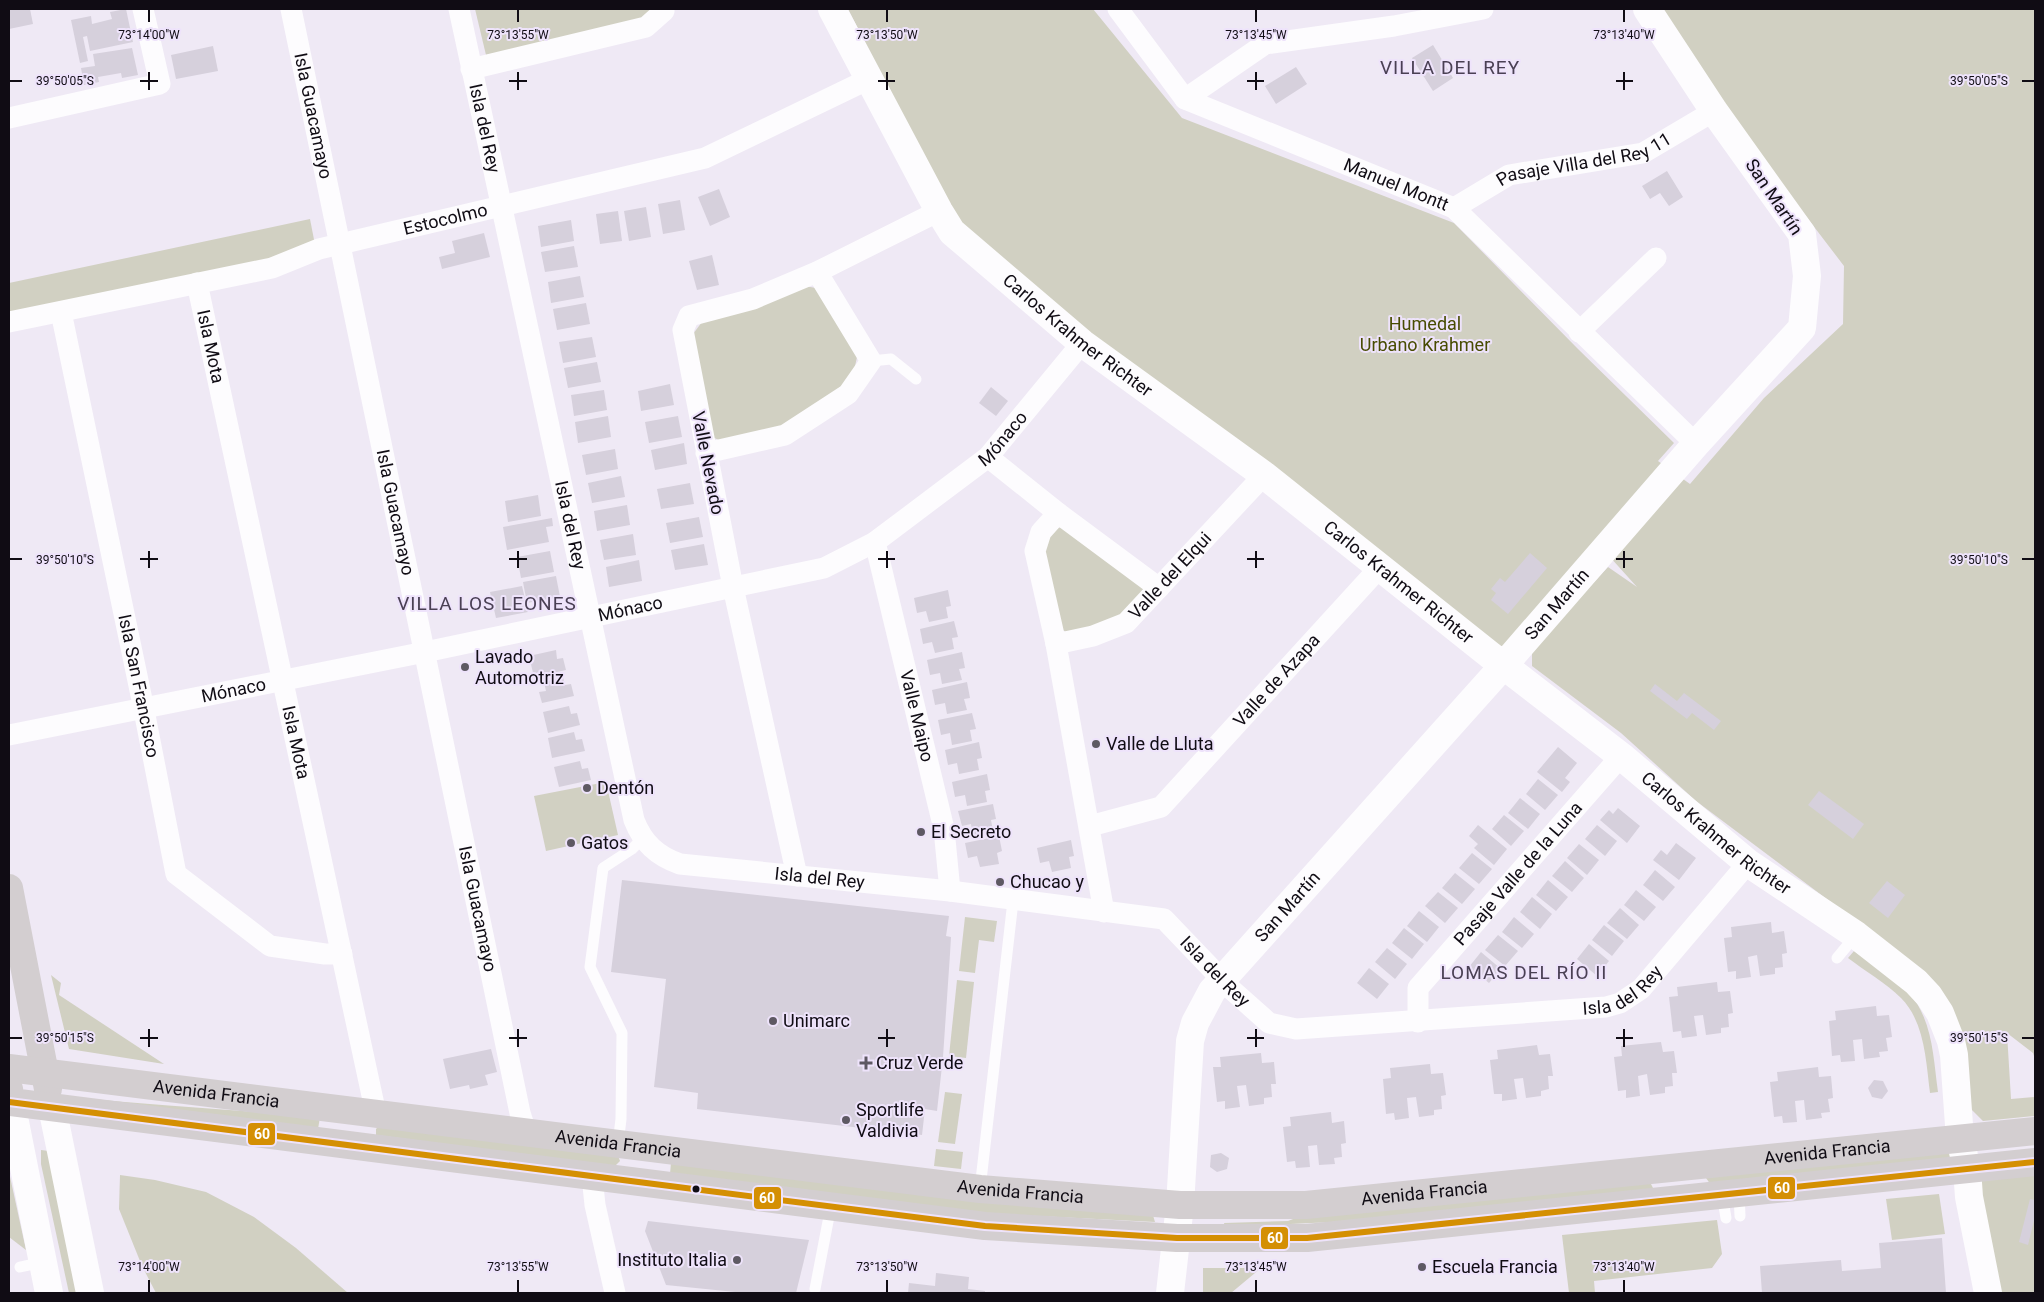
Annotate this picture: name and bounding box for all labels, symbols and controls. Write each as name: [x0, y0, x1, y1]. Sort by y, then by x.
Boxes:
text: 73°14'00"W: [118, 28, 180, 42]
text: 73°13'55"W: [487, 28, 549, 42]
text: 73°13'50"W: [856, 28, 918, 42]
text: 73°13'45"W: [1225, 28, 1287, 42]
text: 73°13'40"W: [1593, 28, 1655, 42]
street label: Isla Guacamayo: [290, 51, 337, 181]
district label: VILLA DEL REY: [1380, 56, 1520, 79]
text: 39°50'05"S: [36, 74, 94, 88]
text: 39°50'05"S: [1950, 74, 2008, 88]
street label: Isla del Rey: [465, 82, 505, 175]
street label: Pasaje Villa del Rey 11: [1492, 128, 1675, 190]
street label: Manuel Montt: [1341, 153, 1452, 215]
street label: San Martín: [1741, 155, 1808, 239]
street label: Estocolmo: [401, 199, 489, 239]
street label: Carlos Krahmer Richter: [999, 269, 1157, 401]
street label: Isla Mota: [193, 308, 229, 385]
park label: Humedal Urbano Krahmer: [1360, 313, 1490, 355]
street label: Mónaco: [974, 407, 1031, 471]
street label: Valle Nevado: [688, 410, 729, 516]
street label: Isla Guacamayo: [373, 447, 419, 577]
street label: Isla del Rey: [551, 479, 591, 572]
street label: Carlos Krahmer Richter: [1320, 516, 1478, 648]
street label: Valle del Elqui: [1124, 527, 1215, 623]
text: 39°50'10"S: [36, 553, 94, 567]
text: 39°50'10"S: [1950, 553, 2008, 567]
street label: San Martín: [1520, 564, 1593, 644]
street label: Mónaco: [596, 591, 664, 625]
district label: VILLA LOS LEONES: [397, 592, 577, 615]
street label: Isla San Francisco: [114, 612, 164, 759]
street label: Valle de Azapa: [1229, 629, 1324, 731]
place label: Lavado Automotriz: [475, 646, 564, 688]
marker: Lavado Automotriz: [459, 661, 471, 673]
street label: Valle Maipo: [896, 668, 939, 764]
street label: Mónaco: [199, 673, 268, 706]
street label: Isla Mota: [278, 704, 315, 781]
place label: Valle de Lluta: [1106, 733, 1213, 754]
marker: Valle de Lluta: [1090, 738, 1102, 750]
street label: Carlos Krahmer Richter: [1638, 767, 1795, 899]
place label: Dentón: [597, 777, 654, 798]
marker: Dentón: [581, 782, 593, 794]
street label: Pasaje Valle de la Luna: [1449, 797, 1586, 949]
place label: El Secreto: [931, 821, 1011, 842]
marker: El Secreto: [915, 826, 927, 838]
place label: Gatos: [581, 832, 628, 853]
marker: Gatos: [565, 837, 577, 849]
street label: Isla Guacamayo: [455, 844, 501, 974]
street label: Isla del Rey: [774, 863, 866, 892]
street label: San Martín: [1250, 867, 1324, 946]
place label: Chucao y: [1010, 871, 1084, 892]
marker: Chucao y: [994, 876, 1006, 888]
street label: Isla del Rey: [1176, 932, 1255, 1011]
district label: LOMAS DEL RÍO II: [1440, 961, 1608, 984]
street label: Isla del Rey: [1582, 961, 1667, 1019]
place label: Unimarc: [783, 1010, 850, 1031]
marker: Unimarc: [767, 1015, 779, 1027]
text: 39°50'15"S: [36, 1031, 94, 1045]
text: 39°50'15"S: [1950, 1031, 2008, 1045]
place label: Cruz Verde: [876, 1052, 963, 1073]
marker: Cruz Verde: [860, 1057, 872, 1069]
street label: Avenida Francia: [152, 1075, 281, 1112]
place label: Sportlife Valdivia: [856, 1099, 924, 1141]
marker: Sportlife Valdivia: [840, 1114, 852, 1126]
line badge: 60: [247, 1122, 276, 1146]
street label: Avenida Francia: [554, 1125, 683, 1162]
text: 60: [254, 1126, 270, 1142]
street label: Avenida Francia: [1763, 1135, 1891, 1168]
street label: Avenida Francia: [956, 1175, 1085, 1207]
street label: Avenida Francia: [1360, 1176, 1488, 1209]
line badge: 60: [1767, 1176, 1796, 1200]
text: 60: [1774, 1180, 1790, 1196]
unlabelled marker: [691, 1184, 701, 1194]
line badge: 60: [753, 1186, 782, 1210]
text: 60: [759, 1190, 775, 1206]
line badge: 60: [1260, 1226, 1289, 1250]
text: 60: [1267, 1230, 1283, 1246]
place label: Instituto Italia: [617, 1249, 727, 1270]
marker: Instituto Italia: [731, 1254, 743, 1266]
place label: Escuela Francia: [1432, 1256, 1558, 1277]
text: 73°14'00"W: [118, 1260, 180, 1274]
text: 73°13'55"W: [487, 1260, 549, 1274]
text: 73°13'50"W: [856, 1260, 918, 1274]
text: 73°13'45"W: [1225, 1260, 1287, 1274]
text: 73°13'40"W: [1593, 1260, 1655, 1274]
marker: Escuela Francia: [1416, 1261, 1428, 1273]

